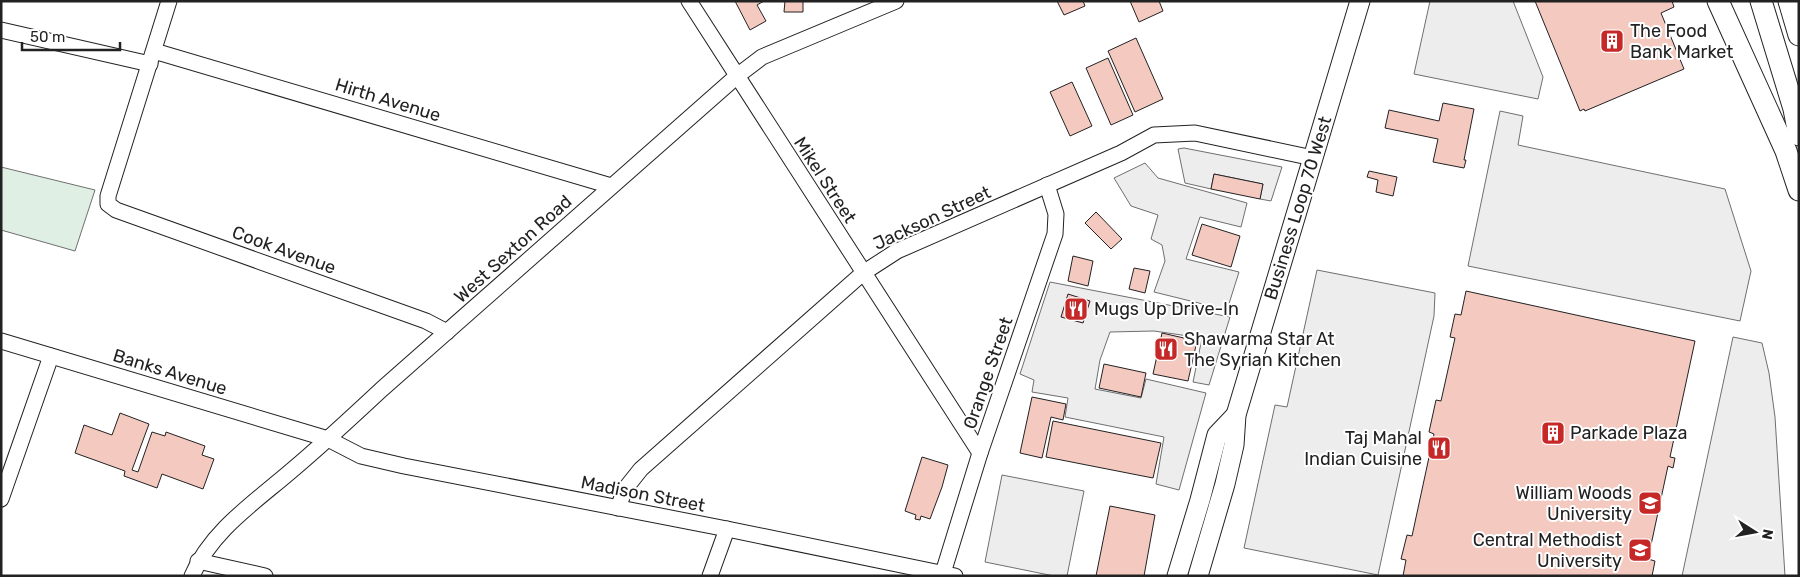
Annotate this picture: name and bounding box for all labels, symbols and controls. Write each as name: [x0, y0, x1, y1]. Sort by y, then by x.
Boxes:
scale bar: [22, 20, 120, 52]
place label: The Food Bank Market: [1630, 20, 1733, 63]
text: 50 m: [30, 28, 65, 46]
building icon: The Food Bank Market: [1599, 28, 1625, 54]
street label: Hirth Avenue: [333, 74, 443, 126]
street label: Business Loop 70 West: [1260, 113, 1336, 303]
street label: Mikel Street: [789, 133, 861, 227]
street label: Jackson Street: [870, 181, 994, 255]
street label: West Sexton Road: [450, 190, 576, 308]
street label: Cook Avenue: [229, 221, 339, 279]
restaurant icon: Mugs Up Drive-In: [1063, 296, 1089, 322]
place label: Mugs Up Drive-In: [1094, 298, 1239, 320]
street label: Orange Street: [959, 314, 1017, 432]
place label: Shawarma Star At The Syrian Kitchen: [1184, 328, 1341, 371]
restaurant icon: Shawarma Star At The Syrian Kitchen: [1153, 336, 1179, 362]
street label: Banks Avenue: [110, 344, 230, 400]
building icon: Parkade Plaza: [1540, 420, 1566, 446]
place label: Parkade Plaza: [1570, 422, 1687, 444]
place label: Taj Mahal Indian Cuisine: [1304, 427, 1422, 470]
restaurant icon: Taj Mahal Indian Cuisine: [1426, 435, 1452, 461]
street label: Madison Street: [579, 471, 707, 517]
place label: William Woods University: [1515, 482, 1632, 525]
school or university icon: William Woods University: [1637, 490, 1663, 516]
north arrow: [1730, 507, 1780, 557]
text: N: [1758, 528, 1777, 541]
place label: Central Methodist University: [1473, 529, 1622, 572]
school or university icon: Central Methodist University: [1627, 537, 1653, 563]

